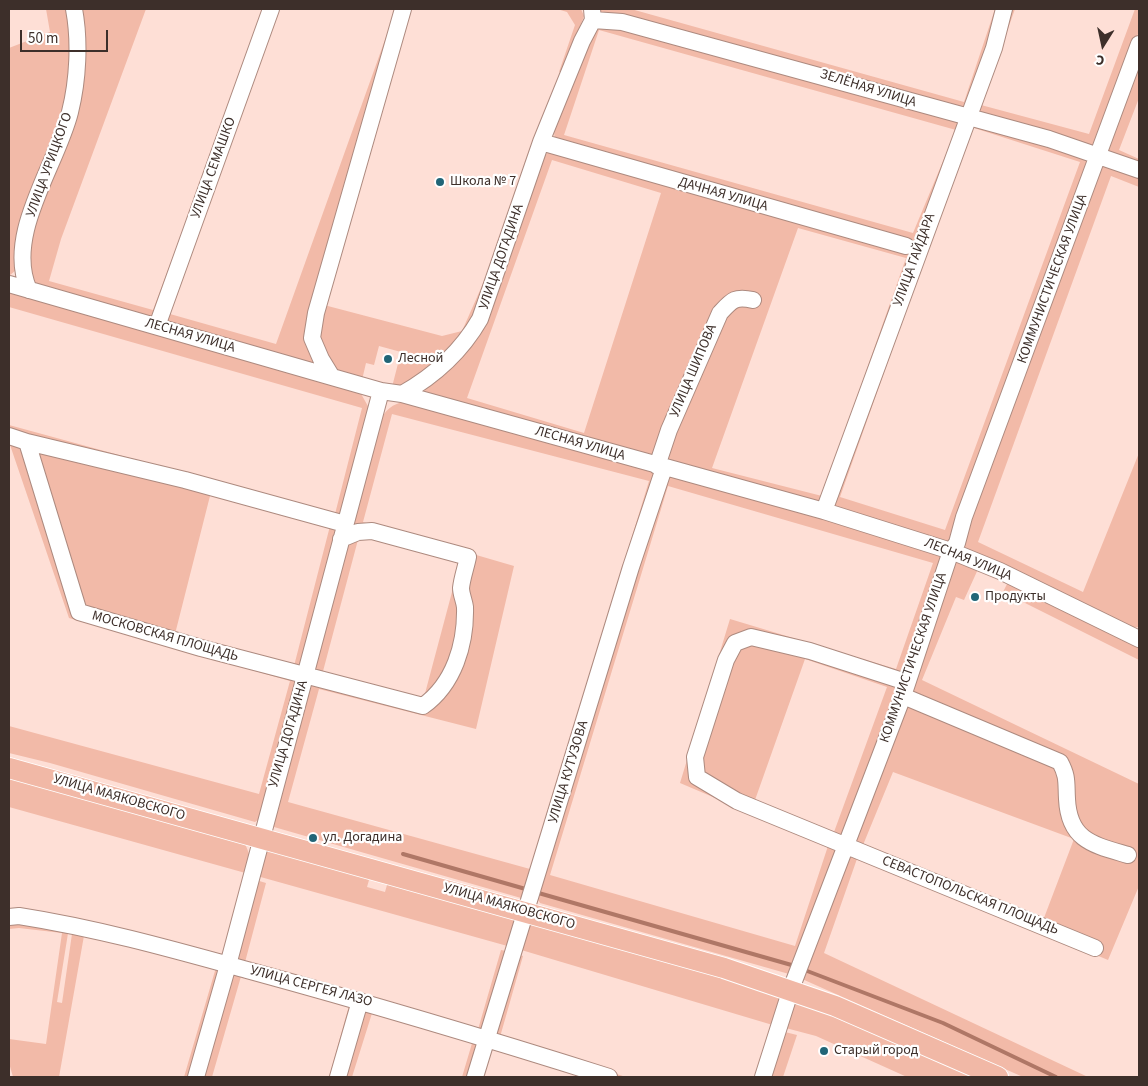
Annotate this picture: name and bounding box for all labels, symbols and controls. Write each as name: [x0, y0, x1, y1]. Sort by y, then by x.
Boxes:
scale bar: [22, 20, 110, 52]
north arrow: [1078, 20, 1128, 70]
text: 50 m: [28, 28, 58, 49]
text: С: [1095, 49, 1106, 70]
street label: ЗЕЛЁНАЯ УЛИЦА: [818, 66, 918, 112]
street label: УЛИЦА УРИЦКОГО: [23, 110, 77, 220]
street label: УЛИЦА СЕМАШКО: [188, 115, 240, 221]
place label: Школа № 7: [450, 174, 516, 190]
street label: ДАЧНАЯ УЛИЦА: [676, 174, 770, 216]
marker: Школа № 7: [434, 176, 446, 188]
street label: КОММУНИСТИЧЕСКАЯ УЛИЦА: [1015, 192, 1091, 366]
street label: УЛИЦА ДОГАДИНА: [476, 202, 528, 312]
street label: УЛИЦА ГАЙДАРА: [890, 211, 940, 309]
street label: ЛЕСНАЯ УЛИЦА: [143, 315, 237, 357]
street label: УЛИЦА ШИПОВА: [667, 322, 721, 420]
place label: Лесной: [398, 351, 444, 367]
marker: Лесной: [382, 353, 394, 365]
street label: ЛЕСНАЯ УЛИЦА: [533, 423, 627, 465]
street label: ЛЕСНАЯ УЛИЦА: [922, 535, 1014, 585]
street label: КОММУНИСТИЧЕСКАЯ УЛИЦА: [877, 571, 951, 745]
place label: Продукты: [985, 589, 1046, 605]
marker: Продукты: [969, 591, 981, 603]
street label: МОСКОВСКАЯ ПЛОЩАДЬ: [90, 608, 240, 666]
street label: УЛИЦА ДОГАДИНА: [266, 679, 312, 789]
street label: УЛИЦА КУТУЗОВА: [545, 719, 593, 825]
street label: УЛИЦА МАЯКОВСКОГО: [51, 771, 187, 825]
place label: ул. Догадина: [323, 830, 402, 846]
marker: ул. Догадина: [307, 832, 319, 844]
street label: СЕВАСТОПОЛЬСКАЯ ПЛОЩАДЬ: [879, 853, 1061, 939]
street label: УЛИЦА МАЯКОВСКОГО: [441, 880, 577, 934]
street label: УЛИЦА СЕРГЕЯ ЛАЗО: [248, 963, 374, 1011]
place label: Старый город: [834, 1043, 918, 1059]
marker: Старый город: [818, 1045, 830, 1057]

